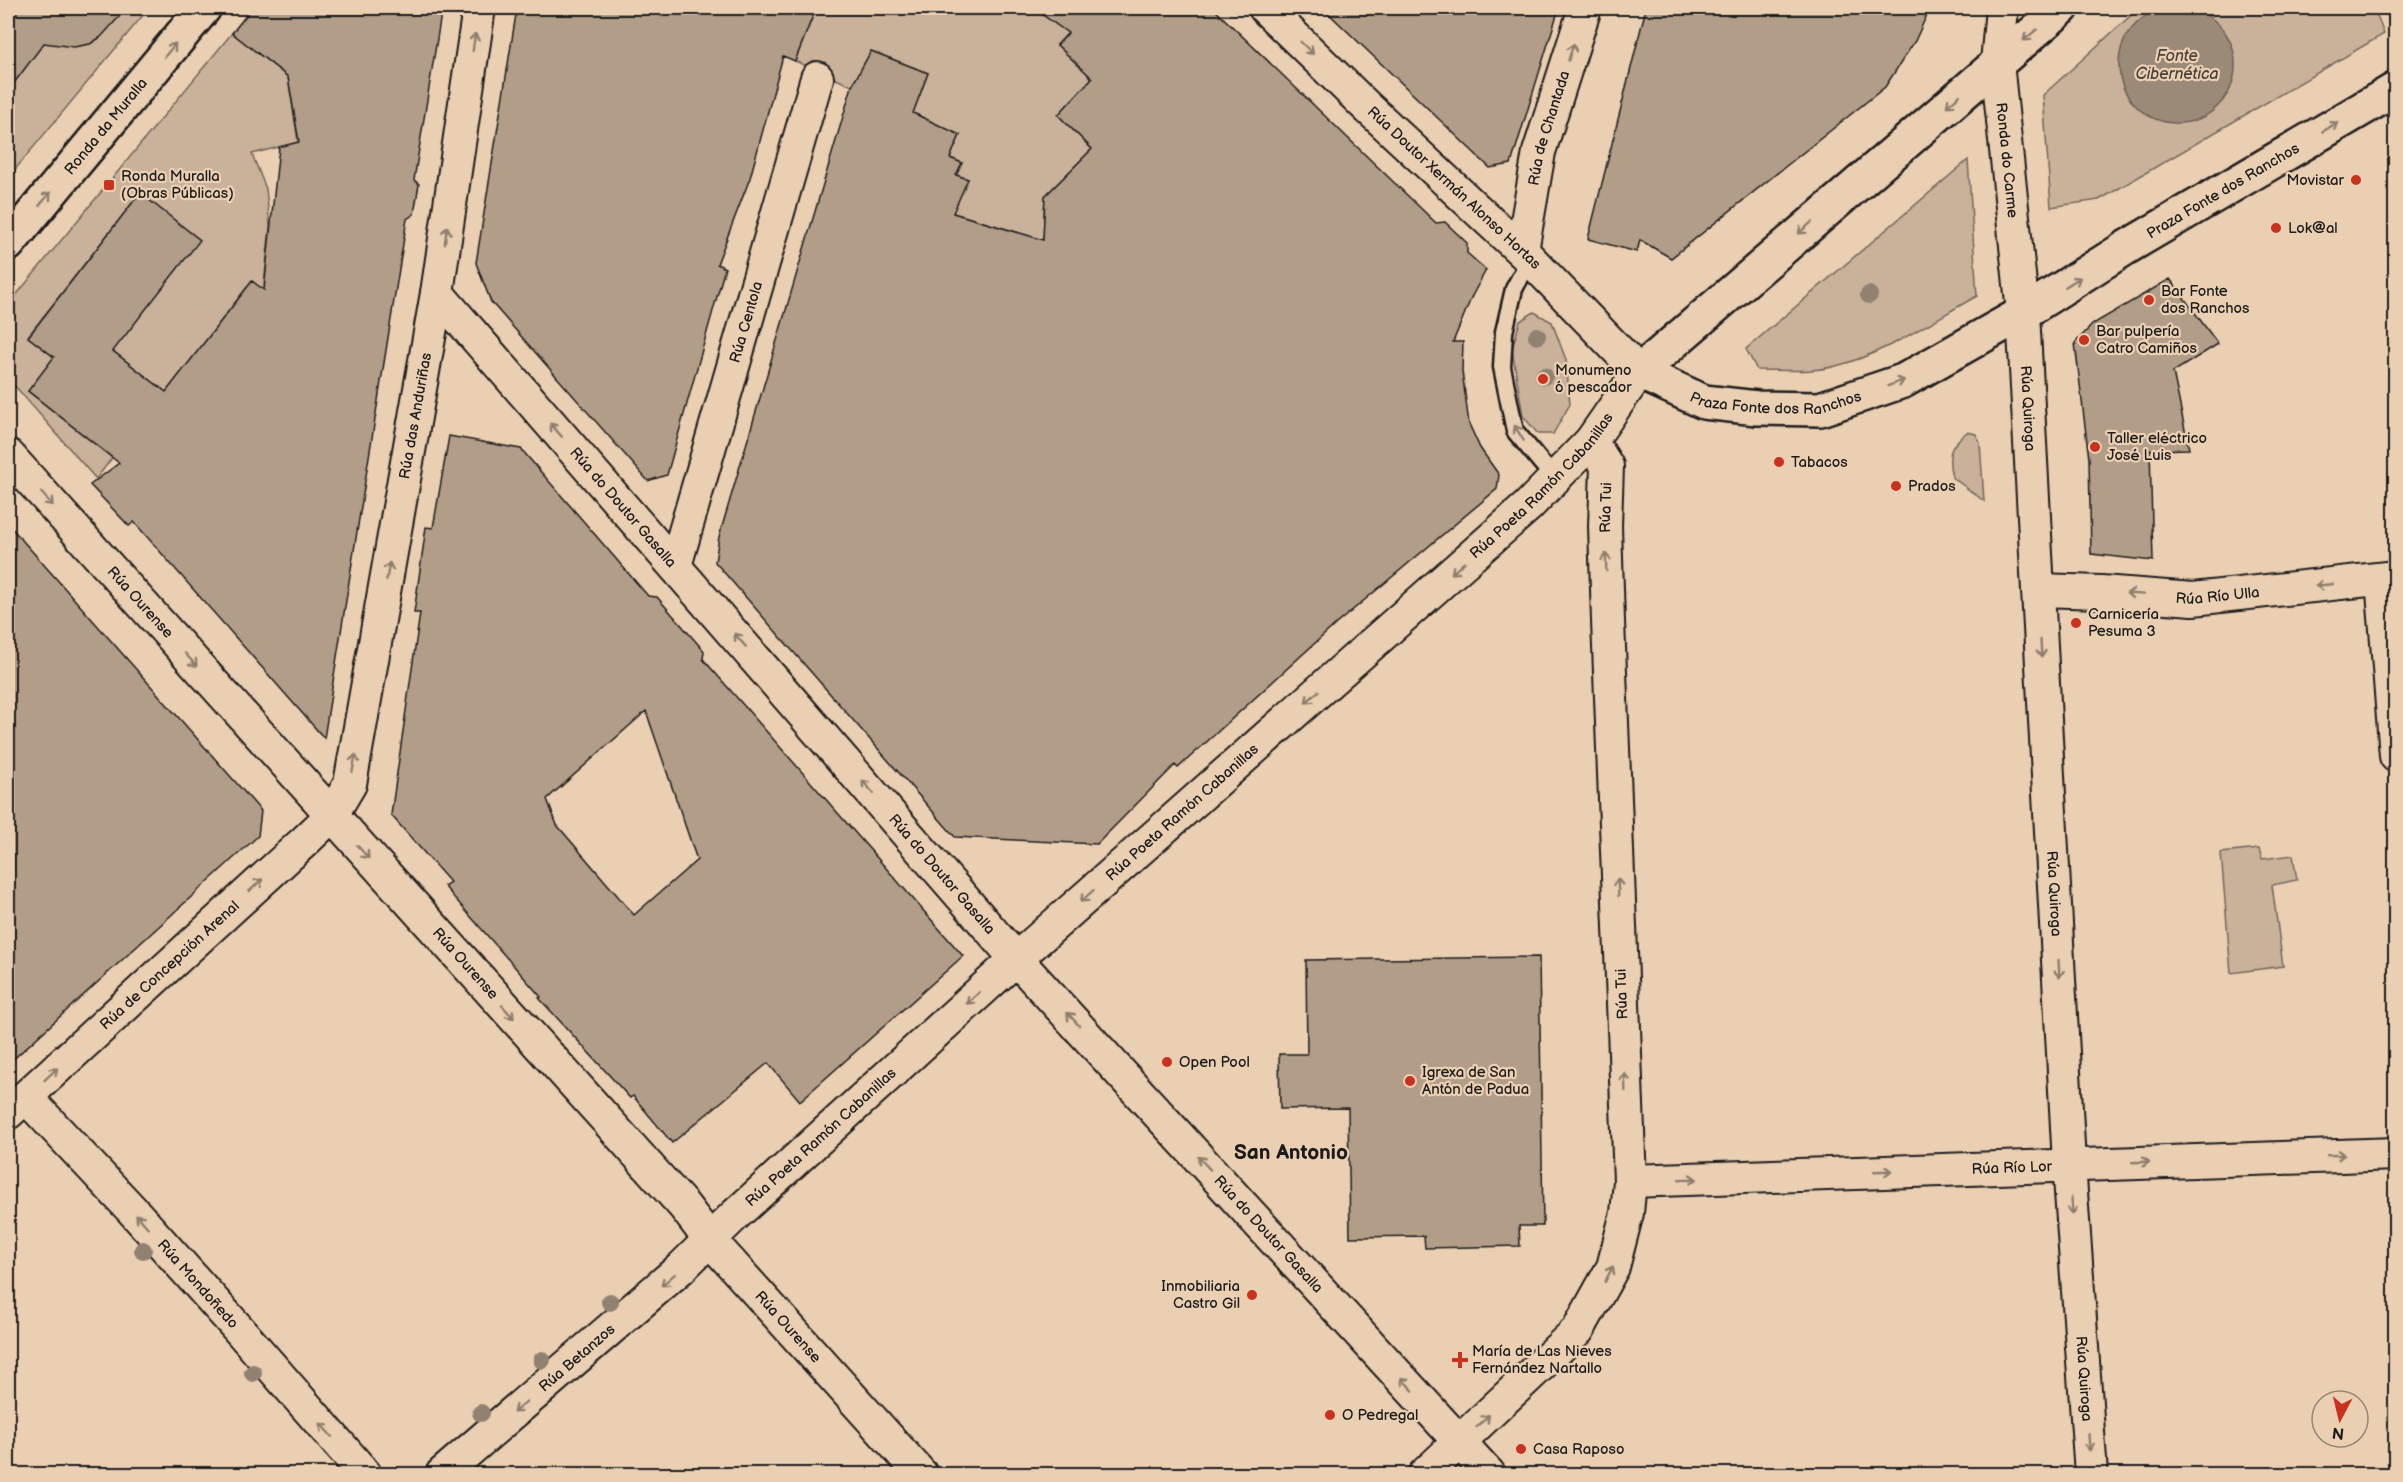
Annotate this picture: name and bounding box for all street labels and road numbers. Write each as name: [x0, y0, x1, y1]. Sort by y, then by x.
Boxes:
street label: Rúa de Chantada: [1524, 68, 1574, 187]
street label: Ronda da Muralla: [60, 74, 151, 179]
street label: Rúa Doutor Xermán Alonso Hortas: [1363, 102, 1545, 274]
street label: Ronda do Carme: [1992, 102, 2023, 219]
street label: Praza Fonte dos Ranchos: [2143, 138, 2303, 243]
street label: Rúa Centola: [725, 279, 767, 365]
street label: Rúa das Anduriñas: [395, 350, 436, 480]
street label: Rúa Quiroga: [2016, 365, 2040, 452]
street label: Praza Fonte dos Ranchos: [1687, 386, 1864, 419]
street label: Rúa Poeta Ramón Cabanillas: [1466, 408, 1618, 563]
street label: Rúa do Doutor Gasalla: [566, 443, 681, 571]
street label: Rúa Tui: [1595, 482, 1616, 533]
street label: Rúa Ourense: [103, 562, 178, 642]
street label: Rúa Río Ulla: [2175, 582, 2261, 609]
street label: Rúa Poeta Ramón Cabanillas: [1102, 739, 1263, 885]
street label: Rúa do Doutor Gasalla: [885, 810, 1000, 938]
street label: Rúa Quiroga: [2043, 850, 2066, 937]
street label: Rúa de Concepción Arenal: [96, 896, 243, 1034]
street label: Rúa Ourense: [428, 924, 503, 1003]
street label: Rúa Tui: [1612, 968, 1632, 1020]
street label: Rúa Poeta Ramón Cabanillas: [741, 1063, 901, 1211]
street label: Rúa Río Lor: [1971, 1157, 2053, 1178]
street label: Rúa do Doutor Gasalla: [1210, 1171, 1327, 1297]
street label: Rúa Mondoñedo: [153, 1235, 243, 1332]
street label: Rúa Ourense: [751, 1287, 825, 1367]
street label: Rúa Betanzos: [535, 1319, 619, 1396]
street label: Rúa Quiroga: [2072, 1335, 2097, 1422]

